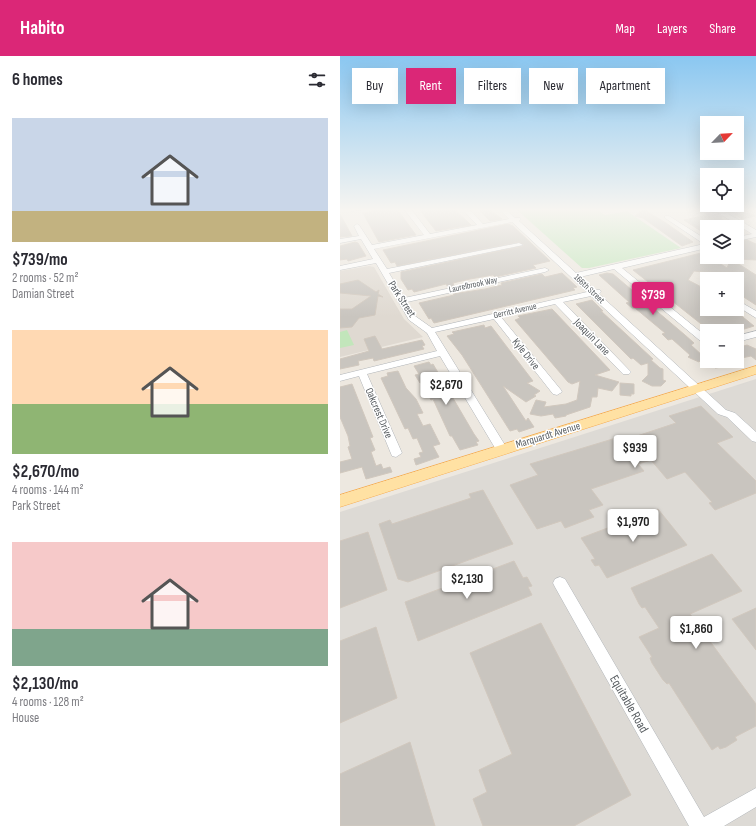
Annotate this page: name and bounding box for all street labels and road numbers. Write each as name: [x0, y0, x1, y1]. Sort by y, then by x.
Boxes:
street label: 166th Street: [571, 272, 607, 306]
street label: Laurelbrook Way: [448, 274, 499, 296]
street label: Park Street: [385, 278, 419, 320]
street label: Gerritt Avenue: [492, 301, 538, 321]
street label: Joaquin Lane: [571, 315, 613, 358]
street label: Kyle Drive: [510, 336, 542, 372]
street label: Oakcrest Drive: [363, 386, 395, 440]
street label: Marquardt Avenue: [514, 419, 582, 451]
street label: Equitable Road: [606, 672, 652, 736]

